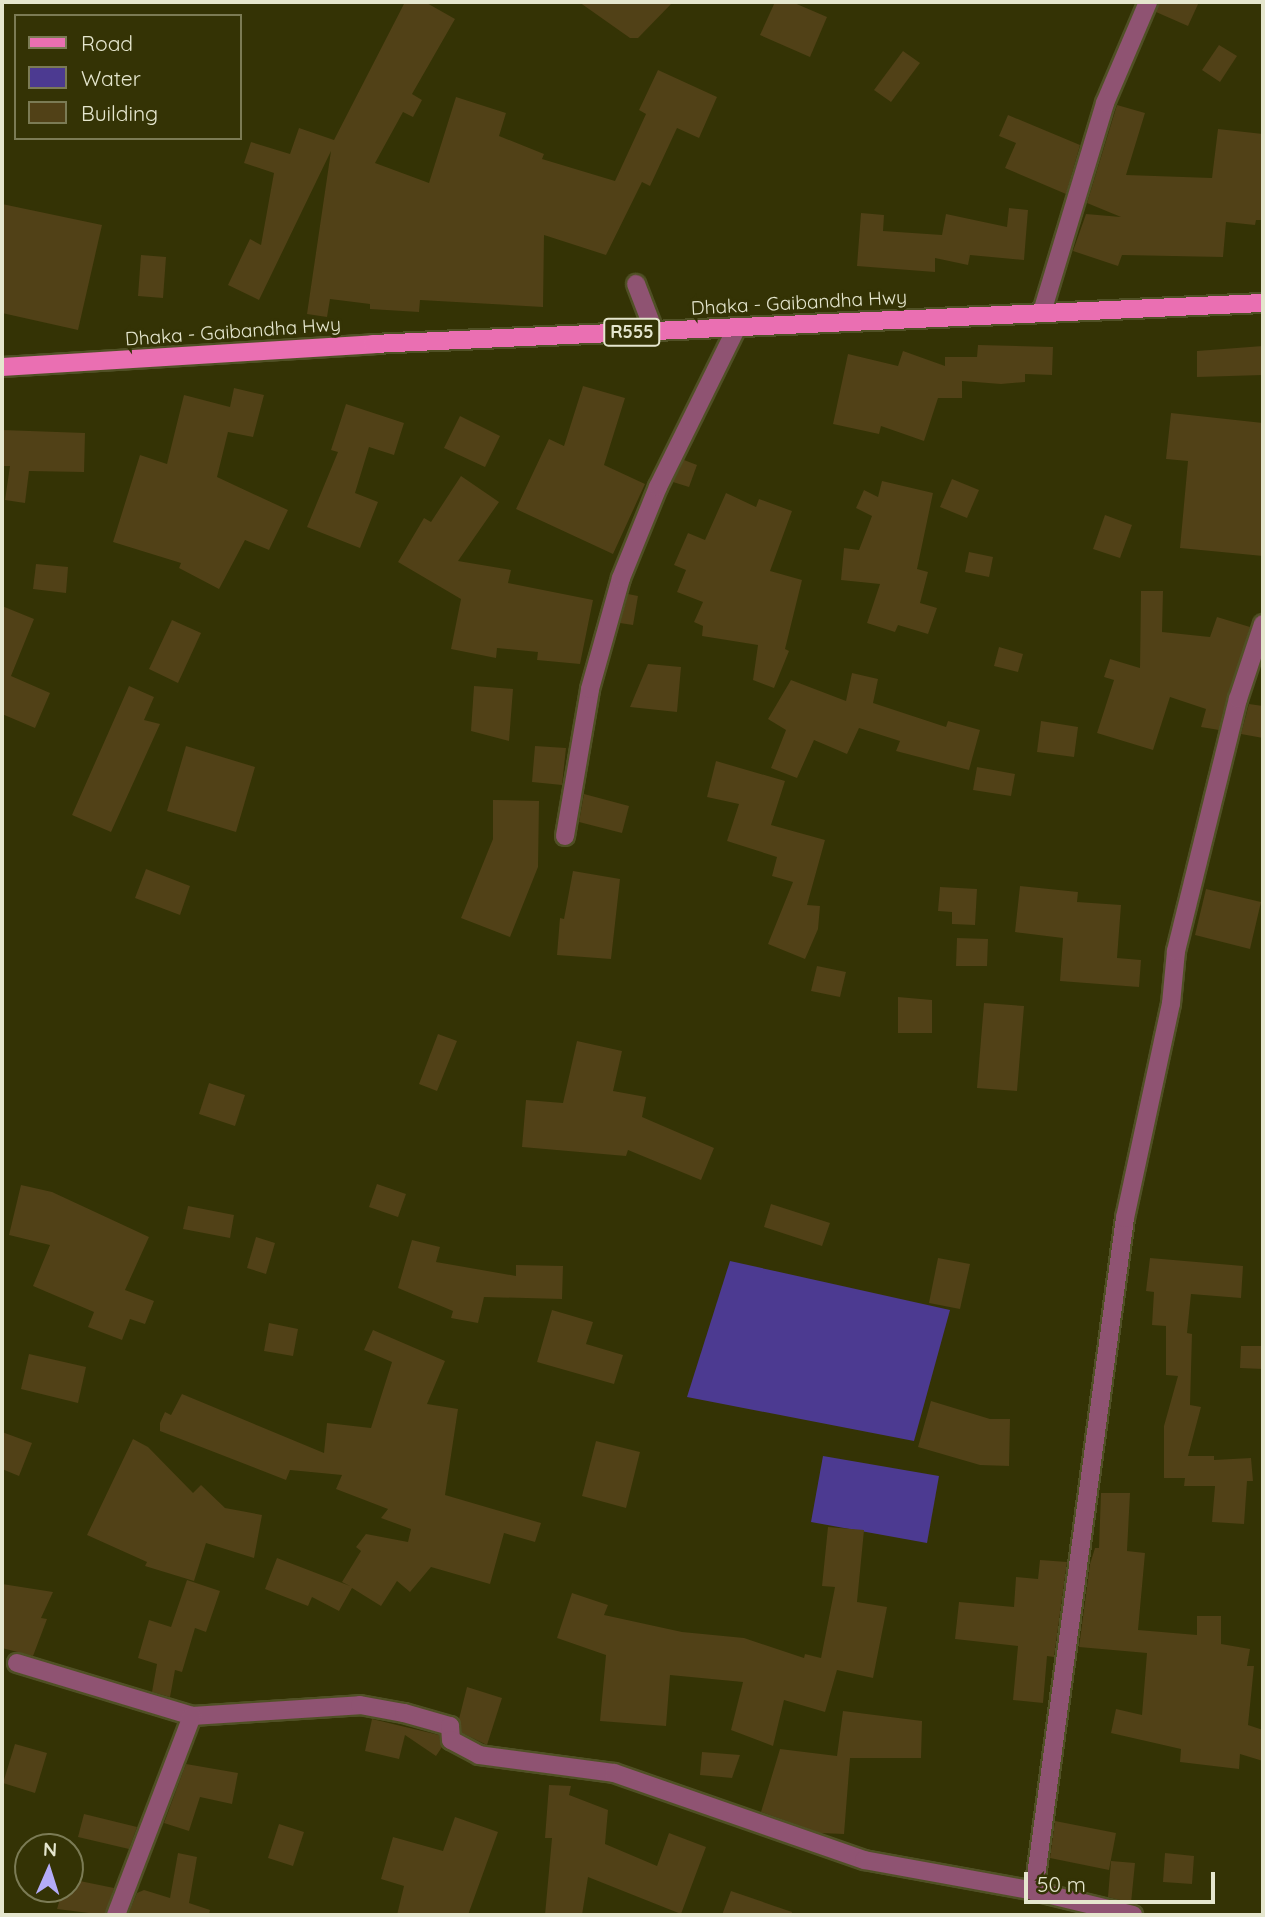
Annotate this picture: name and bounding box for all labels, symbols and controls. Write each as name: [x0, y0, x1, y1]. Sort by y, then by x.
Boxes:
legend: [14, 14, 242, 140]
text: Road: [81, 30, 133, 56]
text: Water: [81, 65, 141, 91]
text: Building: [81, 100, 158, 126]
street label: Dhaka - Gaibandha Hwy: [690, 286, 908, 320]
street label: Dhaka - Gaibandha Hwy: [124, 313, 342, 351]
road number: R555: [602, 318, 662, 346]
north arrow: [14, 1833, 84, 1903]
text: N: [42, 1837, 58, 1861]
scale bar: [1027, 1857, 1218, 1901]
text: 50 m: [1037, 1871, 1086, 1897]

